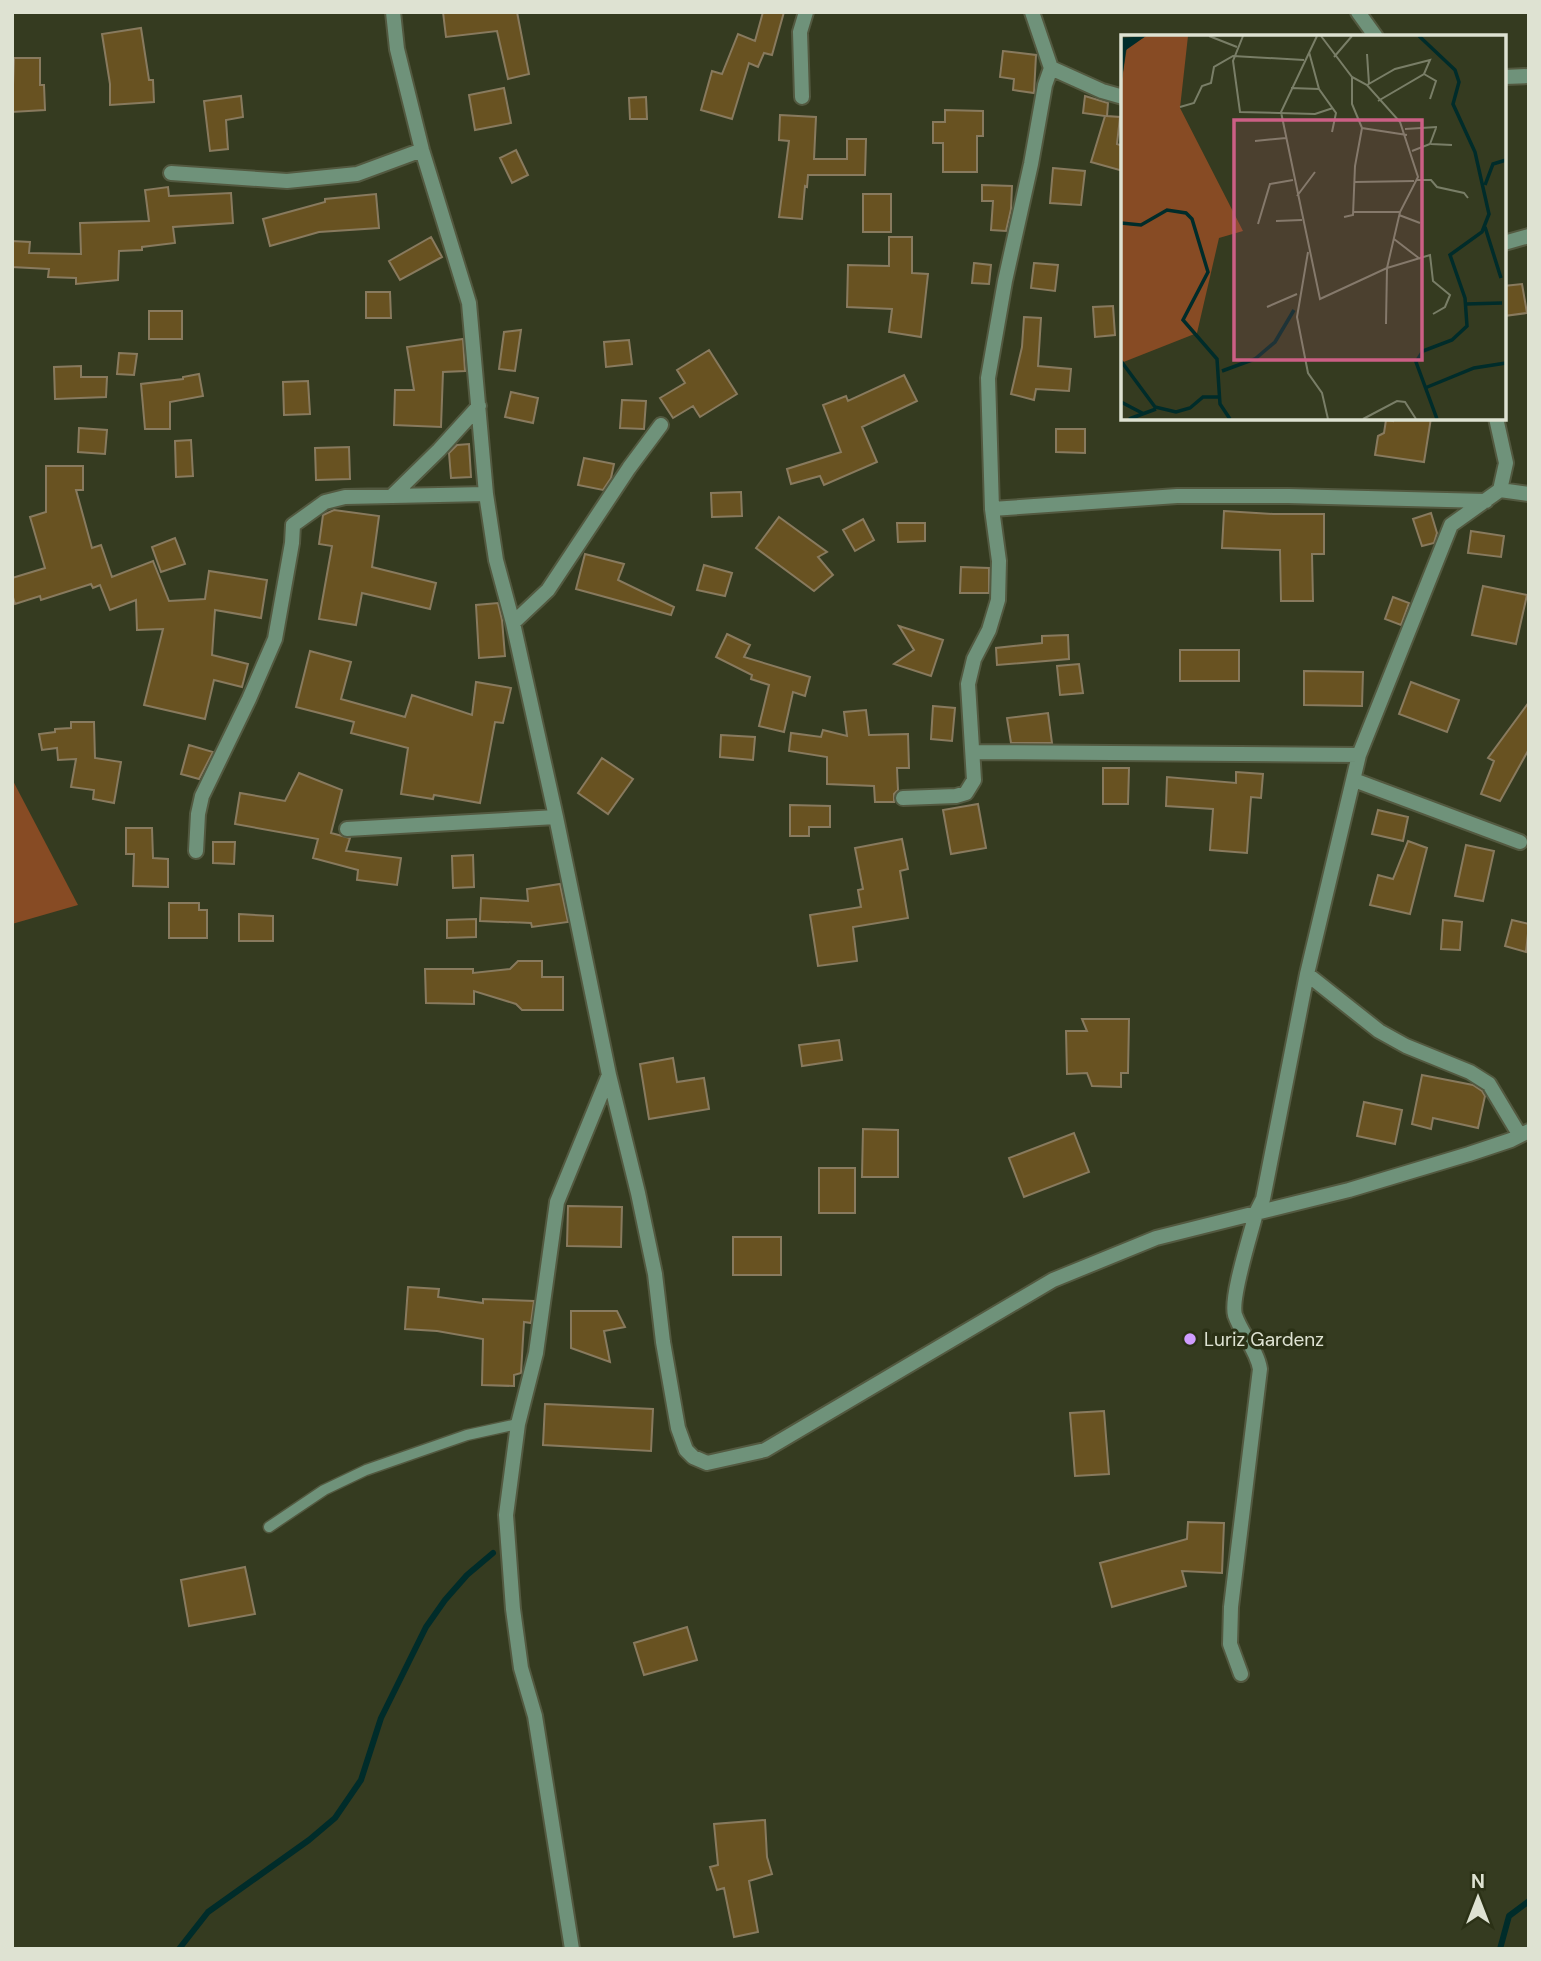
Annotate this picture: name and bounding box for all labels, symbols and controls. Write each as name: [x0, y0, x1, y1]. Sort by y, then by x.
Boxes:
inset map: [1121, 35, 1506, 420]
place label: Luriz Gardenz: [1204, 1327, 1324, 1352]
marker: Luriz Gardenz: [1182, 1331, 1198, 1347]
north arrow: [1443, 1863, 1513, 1933]
text: N: [1471, 1869, 1485, 1894]

